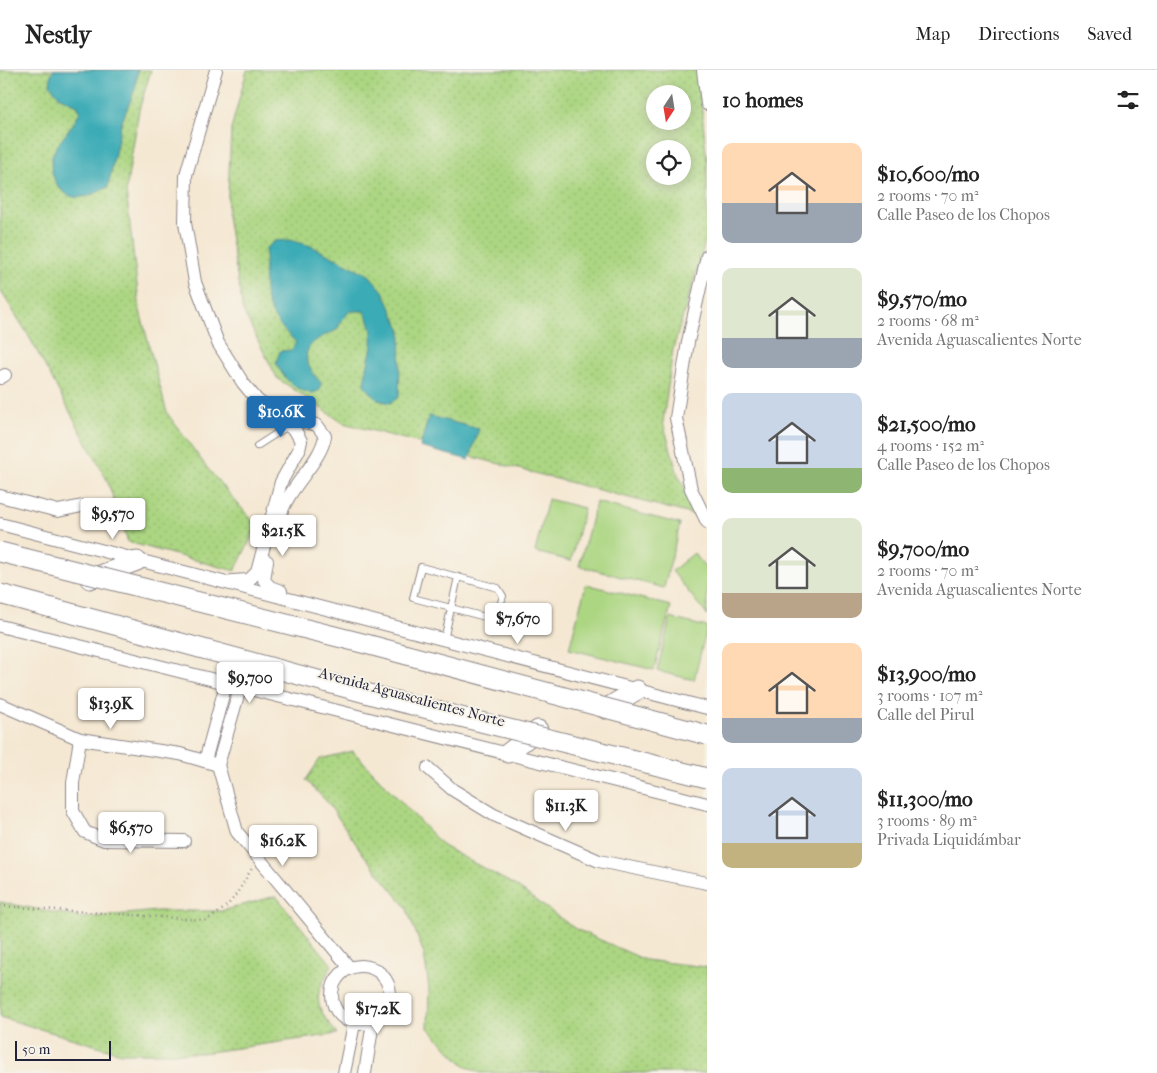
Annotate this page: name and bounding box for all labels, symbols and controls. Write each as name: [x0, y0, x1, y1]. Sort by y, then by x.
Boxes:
text: Nestly: [25, 21, 91, 49]
text: Map: [916, 24, 950, 45]
text: Directions: [978, 24, 1059, 45]
text: Saved: [1087, 24, 1132, 45]
north arrow: [646, 85, 691, 130]
map controls: [646, 85, 691, 185]
icon: filters: [1114, 86, 1142, 114]
text: 10 homes: [722, 88, 803, 112]
button: locate: [646, 140, 691, 185]
text: $10,600/mo: [877, 162, 979, 186]
icon: home: [762, 163, 822, 223]
text: 2 rooms · 70 m²: [877, 186, 979, 205]
text: Calle Paseo de los Chopos: [877, 205, 1050, 224]
text: $9,570/mo: [877, 287, 967, 311]
icon: home: [762, 288, 822, 348]
text: 2 rooms · 68 m²: [877, 311, 979, 330]
text: Avenida Aguascalientes Norte: [877, 330, 1082, 349]
pin: $10.6K: [240, 396, 322, 438]
text: $10.6K: [258, 402, 304, 421]
text: $21,500/mo: [877, 412, 976, 436]
icon: home: [762, 413, 822, 473]
text: 4 rooms · 152 m²: [877, 436, 984, 455]
text: Calle Paseo de los Chopos: [877, 455, 1050, 474]
pin: $9,570: [72, 498, 154, 540]
text: $9,570: [91, 504, 135, 523]
pin: $21.5K: [242, 514, 324, 557]
text: $21.5K: [261, 521, 305, 540]
text: $9,700/mo: [877, 537, 969, 561]
icon: home: [762, 538, 822, 598]
text: 2 rooms · 70 m²: [877, 561, 979, 580]
text: Avenida Aguascalientes Norte: [877, 580, 1082, 599]
pin: $7,670: [477, 602, 559, 645]
text: $7,670: [496, 609, 540, 628]
pin: $9,700: [209, 662, 291, 704]
text: $13,900/mo: [877, 662, 976, 686]
street label: Avenida Aguascalientes Norte: [316, 663, 507, 731]
icon: home: [762, 663, 822, 723]
text: $9,700: [228, 668, 272, 687]
text: 3 rooms · 107 m²: [877, 686, 983, 705]
pin: $13.9K: [70, 688, 152, 730]
text: $13.9K: [89, 694, 133, 713]
text: Calle del Pirul: [877, 705, 974, 724]
text: $11,300/mo: [877, 787, 973, 811]
icon: home: [762, 788, 822, 848]
pin: $11.3K: [525, 790, 607, 832]
text: $11.3K: [545, 796, 587, 815]
text: 3 rooms · 89 m²: [877, 811, 977, 830]
pin: $6,570: [90, 812, 172, 854]
text: $6,570: [109, 818, 153, 837]
pin: $16.2K: [242, 824, 324, 867]
text: Privada Liquidámbar: [877, 830, 1021, 849]
text: $16.2K: [260, 831, 306, 850]
pin: $17.2K: [337, 992, 419, 1035]
text: $17.2K: [356, 999, 400, 1018]
scale bar: [15, 1038, 111, 1061]
text: 50 m: [22, 1041, 50, 1058]

